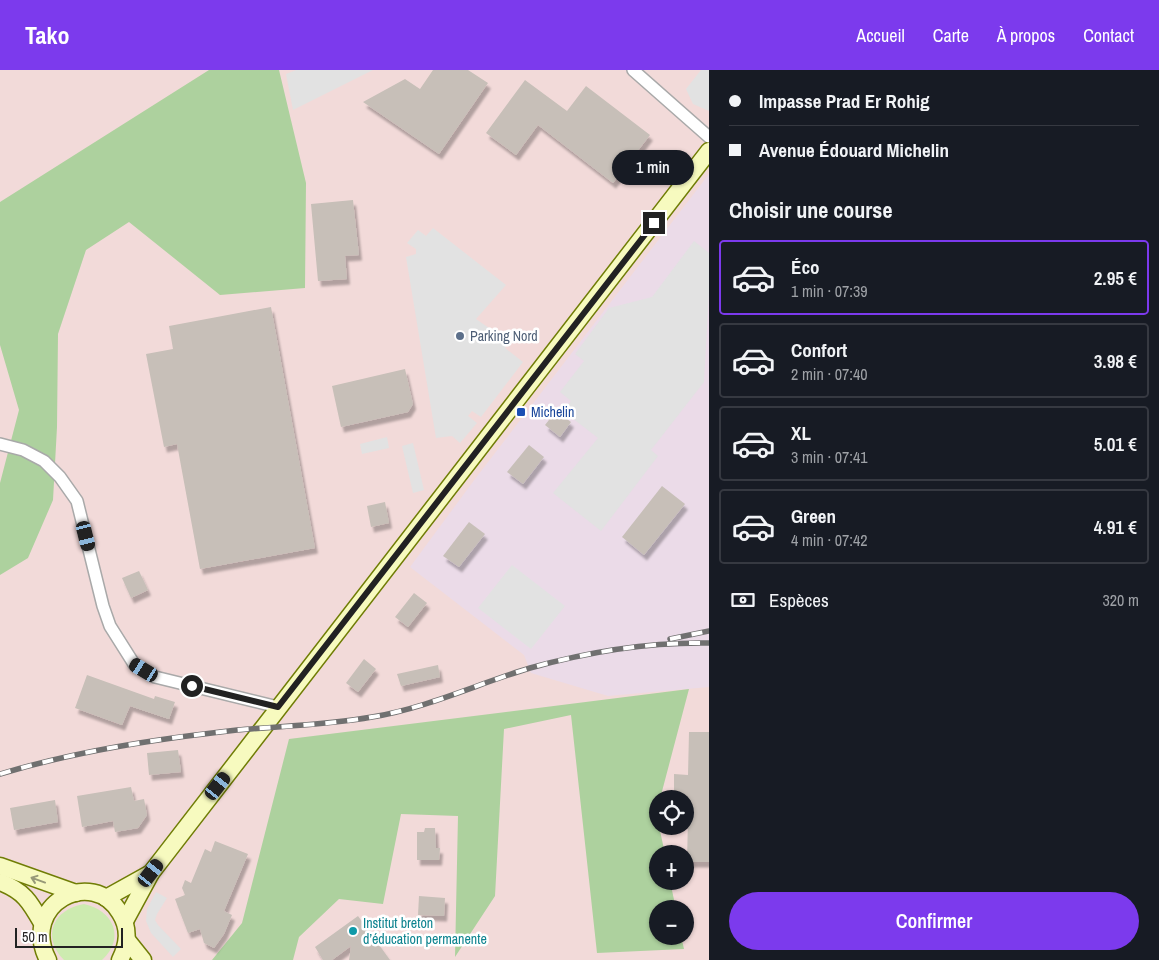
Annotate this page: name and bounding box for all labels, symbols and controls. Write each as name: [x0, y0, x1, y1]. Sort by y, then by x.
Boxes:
text: Tako: [25, 19, 70, 51]
text: Accueil: [856, 23, 905, 48]
text: Carte: [933, 23, 969, 48]
text: À propos: [997, 23, 1055, 48]
text: Contact: [1083, 23, 1134, 48]
text: Impasse Prad Er Rohig: [759, 88, 930, 114]
text: Avenue Édouard Michelin: [759, 137, 949, 163]
callout: 1 min: [613, 150, 695, 186]
text: 1 min: [636, 156, 670, 178]
text: Choisir une course: [729, 195, 892, 225]
route end: [643, 212, 665, 234]
text: Éco: [791, 254, 820, 280]
icon: car: [731, 255, 776, 300]
text: 2.95 €: [1094, 265, 1137, 291]
text: 1 min · 07:39: [791, 280, 868, 302]
place label: Parking Nord: [470, 327, 538, 345]
marker: Parking Nord: [454, 330, 466, 342]
text: Confort: [791, 337, 847, 363]
icon: car: [731, 338, 776, 383]
text: 3.98 €: [1094, 348, 1137, 374]
text: 2 min · 07:40: [791, 363, 868, 385]
place label: Michelin: [531, 403, 574, 421]
marker: Michelin: [515, 406, 527, 418]
text: XL: [791, 420, 811, 446]
icon: car: [731, 421, 776, 466]
text: 5.01 €: [1094, 431, 1137, 457]
text: 3 min · 07:41: [791, 446, 868, 468]
text: Green: [791, 503, 836, 529]
icon: car: [731, 504, 776, 549]
text: 4.91 €: [1094, 514, 1137, 540]
car: [75, 520, 96, 552]
text: 4 min · 07:42: [791, 529, 868, 551]
icon: cash: [729, 586, 757, 614]
text: Espèces: [769, 587, 829, 613]
text: 320 m: [1103, 589, 1139, 611]
car: [127, 656, 160, 684]
route start: [181, 675, 203, 697]
car: [202, 770, 233, 802]
map controls: [649, 790, 694, 945]
button: locate: [649, 790, 694, 835]
button: +: [649, 845, 694, 890]
car: [135, 857, 166, 889]
one-way arrow: [30, 875, 46, 884]
button: Confirmer: [729, 892, 1139, 950]
button: −: [649, 900, 694, 945]
place label: Institut breton d’éducation permanente: [363, 914, 487, 948]
scale bar: [15, 925, 122, 948]
marker: Institut breton d’éducation permanente: [347, 925, 359, 937]
text: 50 m: [22, 928, 48, 946]

